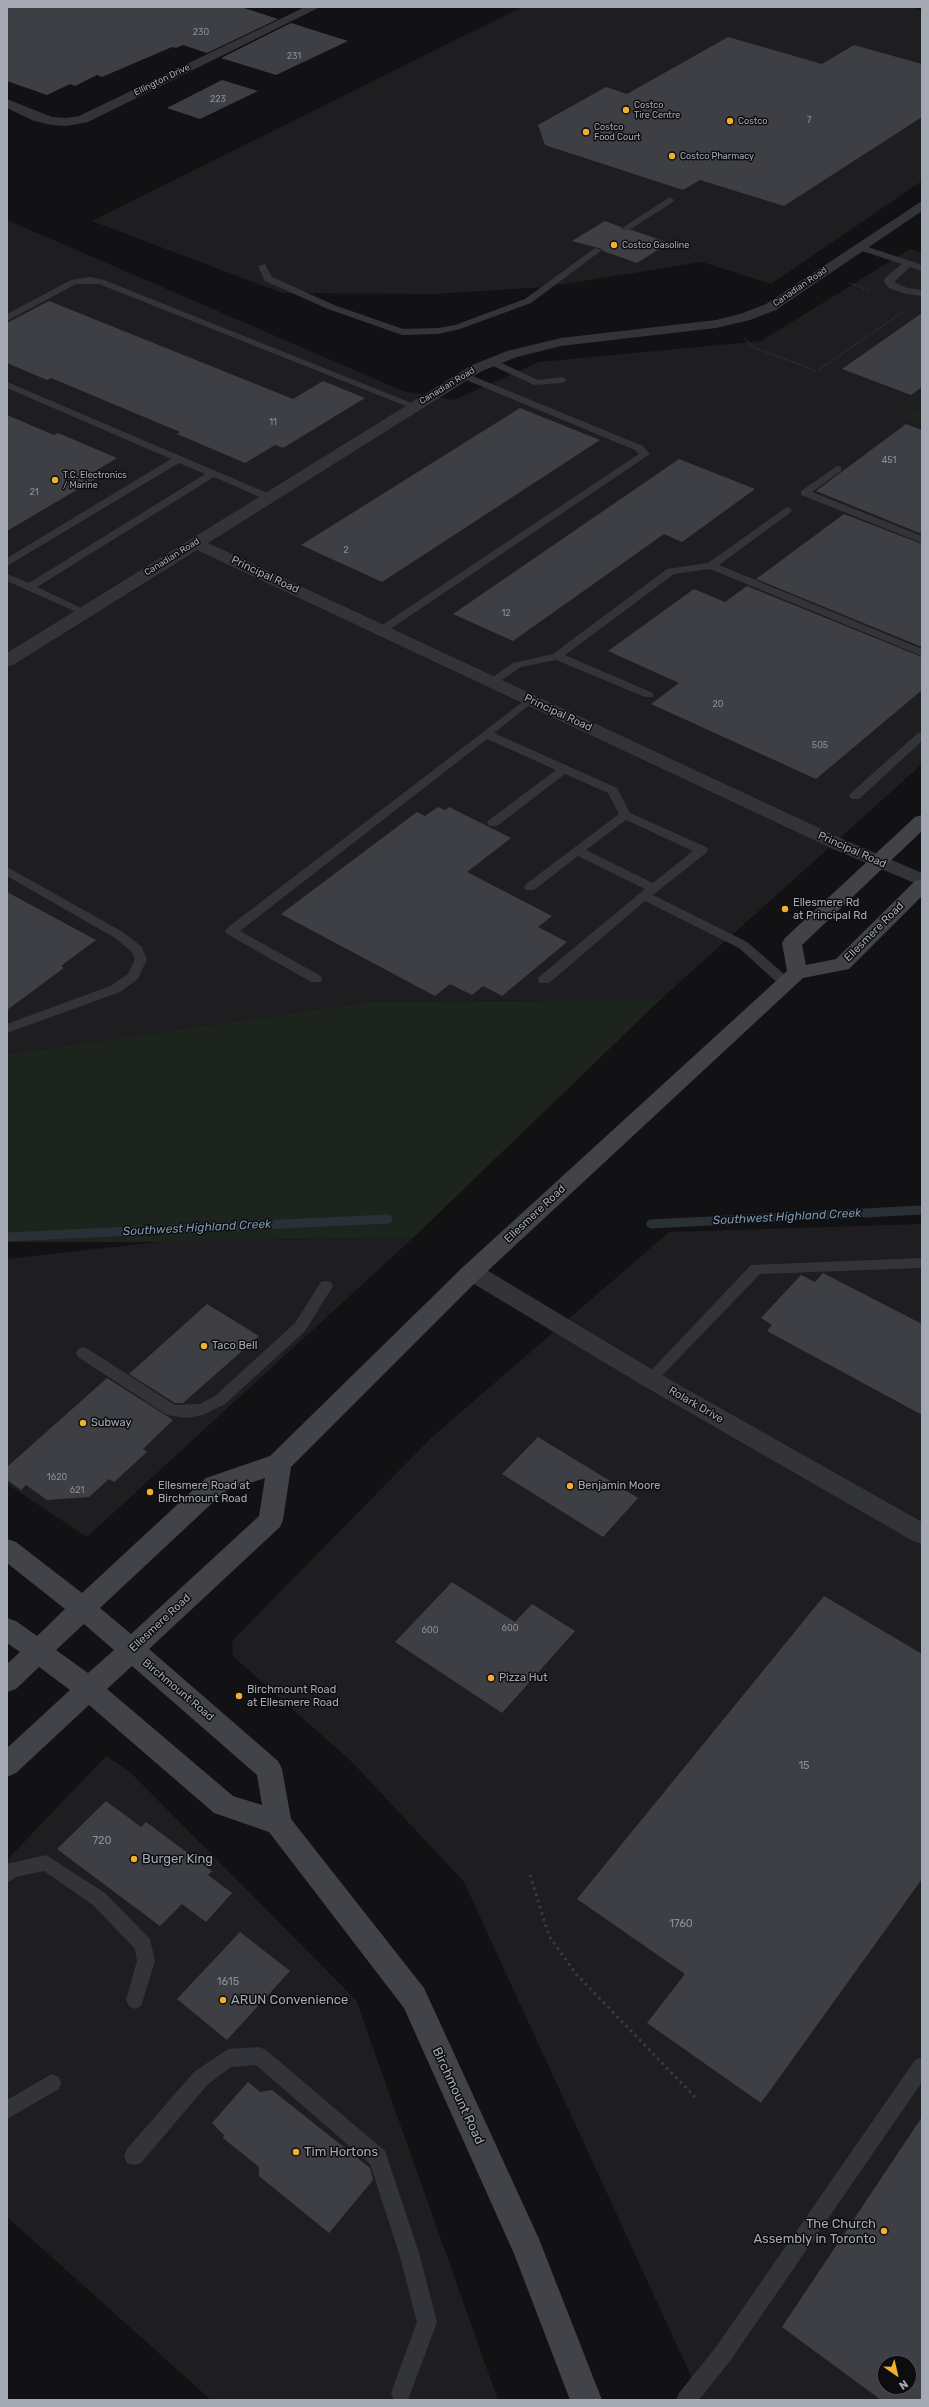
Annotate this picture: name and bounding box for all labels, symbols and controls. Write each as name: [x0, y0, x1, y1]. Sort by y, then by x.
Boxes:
house number: 230: [193, 27, 209, 37]
house number: 231: [287, 51, 301, 61]
street label: Ellington Drive: [132, 62, 192, 98]
house number: 223: [210, 94, 226, 104]
place label: Costco Tire Centre: [634, 100, 680, 121]
marker: Costco Tire Centre: [621, 105, 631, 115]
house number: 7: [807, 115, 811, 125]
marker: Costco: [725, 116, 735, 126]
place label: Costco: [738, 116, 767, 126]
place label: Costco Food Court: [594, 122, 641, 143]
marker: Costco Food Court: [581, 127, 591, 137]
marker: Costco Pharmacy: [667, 151, 677, 161]
place label: Costco Pharmacy: [680, 151, 754, 161]
marker: Costco Gasoline: [609, 240, 619, 250]
place label: Costco Gasoline: [622, 240, 689, 250]
street label: Canadian Road: [771, 265, 829, 309]
street label: Canadian Road: [417, 365, 477, 407]
house number: 11: [269, 417, 277, 427]
house number: 451: [882, 455, 896, 465]
place label: T.C. Electronics / Marine: [63, 470, 127, 491]
marker: T.C. Electronics / Marine: [50, 475, 60, 485]
house number: 21: [29, 487, 39, 497]
street label: Canadian Road: [142, 536, 202, 578]
house number: 2: [343, 545, 349, 555]
street label: Principal Road: [229, 554, 301, 596]
house number: 12: [501, 608, 511, 618]
street label: Principal Road: [522, 692, 594, 734]
house number: 20: [713, 699, 723, 709]
house number: 505: [812, 740, 828, 750]
street label: Principal Road: [816, 829, 888, 871]
place label: Ellesmere Rd at Principal Rd: [793, 896, 867, 922]
street label: Ellesmere Road: [842, 900, 906, 964]
marker: Ellesmere Rd at Principal Rd: [780, 904, 790, 914]
street label: Ellesmere Road: [502, 1182, 568, 1246]
water label: Southwest Highland Creek: [712, 1206, 862, 1228]
water label: Southwest Highland Creek: [122, 1217, 272, 1239]
place label: Taco Bell: [212, 1339, 257, 1353]
marker: Taco Bell: [199, 1341, 209, 1351]
street label: Rolark Drive: [666, 1384, 726, 1426]
place label: Subway: [91, 1416, 132, 1430]
marker: Subway: [78, 1418, 88, 1428]
house number: 1620: [47, 1472, 67, 1482]
place label: Ellesmere Road at Birchmount Road: [158, 1479, 250, 1505]
place label: Benjamin Moore: [578, 1479, 660, 1493]
marker: Benjamin Moore: [565, 1481, 575, 1491]
house number: 621: [70, 1485, 84, 1495]
marker: Ellesmere Road at Birchmount Road: [145, 1487, 155, 1497]
street label: Ellesmere Road: [127, 1591, 193, 1655]
house number: 600: [502, 1623, 518, 1633]
house number: 600: [422, 1625, 438, 1635]
street label: Birchmount Road: [140, 1656, 216, 1724]
place label: Pizza Hut: [499, 1671, 547, 1685]
marker: Pizza Hut: [486, 1673, 496, 1683]
place label: Birchmount Road at Ellesmere Road: [247, 1683, 339, 1709]
marker: Birchmount Road at Ellesmere Road: [234, 1691, 244, 1701]
house number: 15: [798, 1759, 810, 1773]
house number: 720: [92, 1834, 112, 1848]
place label: Burger King: [142, 1851, 213, 1867]
marker: Burger King: [129, 1854, 139, 1864]
house number: 1760: [669, 1917, 693, 1931]
house number: 1615: [217, 1975, 239, 1989]
place label: ARUN Convenience: [231, 1992, 348, 2008]
marker: ARUN Convenience: [218, 1995, 228, 2005]
street label: Birchmount Road: [429, 2045, 487, 2147]
place label: Tim Hortons: [304, 2144, 378, 2160]
marker: Tim Hortons: [291, 2147, 301, 2157]
place label: The Church Assembly in Toronto: [753, 2216, 876, 2247]
marker: The Church Assembly in Toronto: [879, 2226, 889, 2236]
north arrow: [877, 2355, 917, 2395]
text: N: [897, 2377, 910, 2392]

